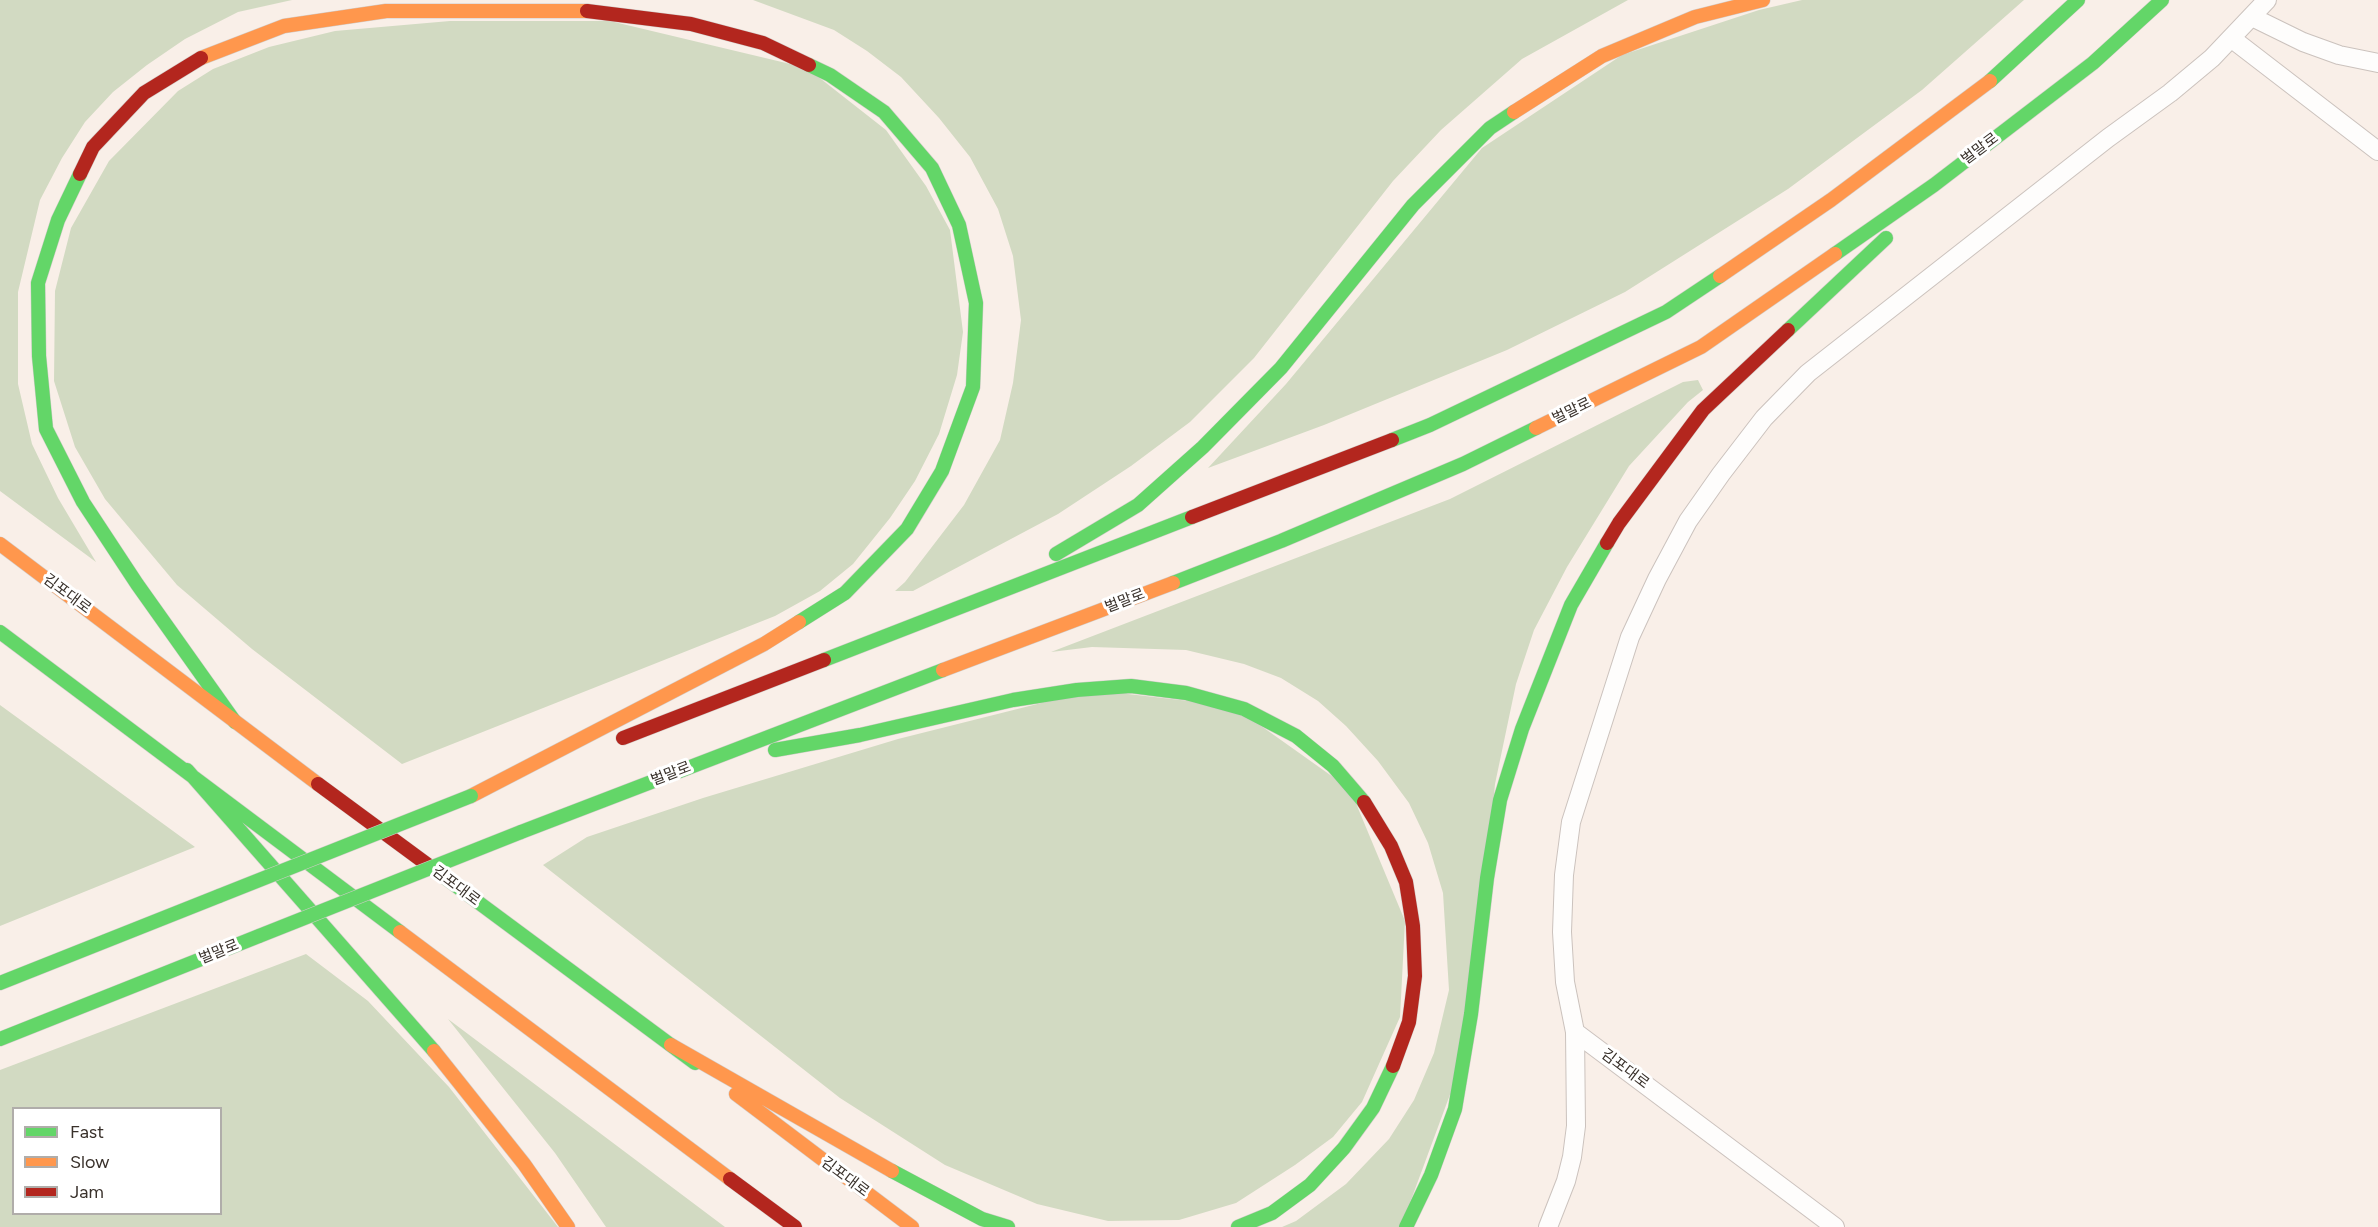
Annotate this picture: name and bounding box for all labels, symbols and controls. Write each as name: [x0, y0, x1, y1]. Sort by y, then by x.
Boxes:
street label: 벌말로: [1958, 129, 2002, 169]
street label: 벌말로: [1549, 394, 1595, 428]
street label: 김포대로: [40, 570, 94, 618]
street label: 벌말로: [1102, 585, 1148, 617]
street label: 벌말로: [648, 758, 694, 790]
street label: 김포대로: [429, 862, 483, 910]
street label: 벌말로: [196, 936, 242, 968]
street label: 김포대로: [1598, 1045, 1652, 1093]
legend: [12, 1107, 222, 1215]
text: Fast: [70, 1121, 104, 1143]
text: Slow: [70, 1151, 109, 1173]
street label: 김포대로: [818, 1153, 872, 1201]
text: Jam: [70, 1181, 104, 1203]

